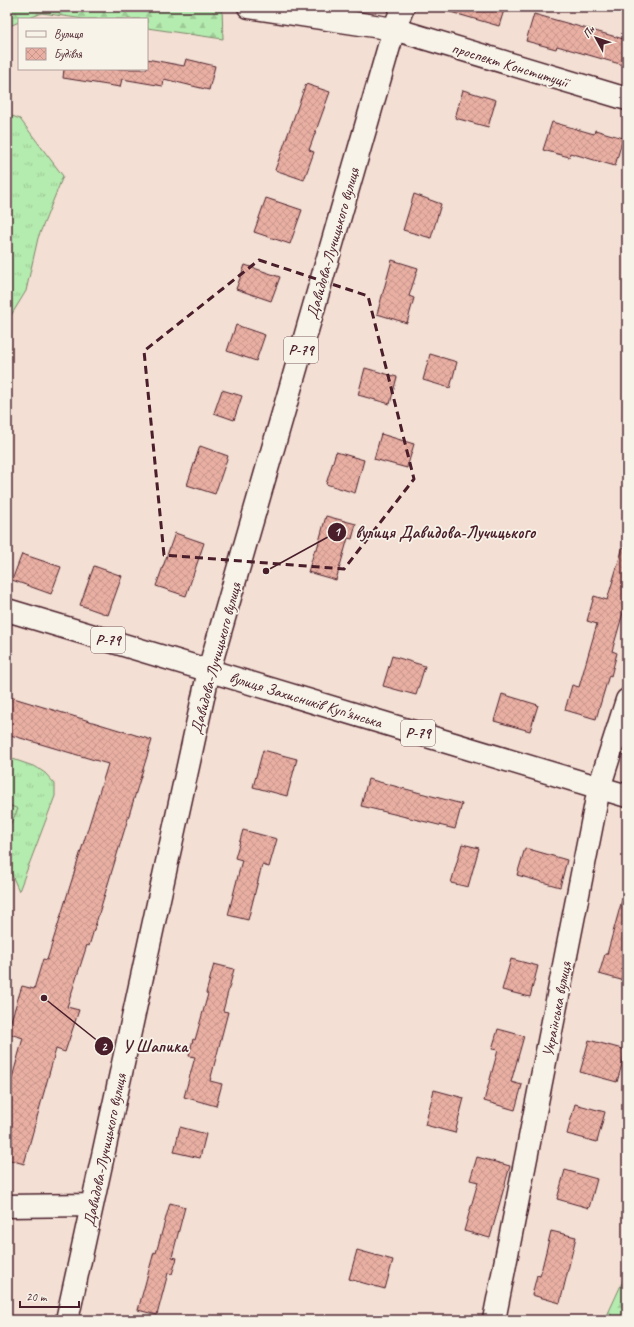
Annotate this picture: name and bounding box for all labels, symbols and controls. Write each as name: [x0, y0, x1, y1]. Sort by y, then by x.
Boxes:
legend: [18, 18, 148, 70]
north arrow: [576, 18, 616, 58]
text: Пн: [579, 22, 598, 40]
text: Вулиця: [54, 26, 83, 42]
street label: проспект Конституції: [449, 38, 573, 93]
text: Будівля: [54, 46, 83, 62]
street label: Давидова-Лучицького вулиця: [302, 164, 364, 321]
road number: Р-79: [284, 337, 318, 363]
callout: вулиця Давидова-Лучицького: [327, 517, 543, 546]
text: вулиця Давидова-Лучицького: [355, 522, 537, 543]
text: 1: [334, 524, 341, 540]
street label: Давидова-Лучицького вулиця: [186, 579, 246, 736]
road number: Р-79: [91, 627, 125, 653]
street label: вулиця Захисників Куп'янська: [227, 667, 386, 733]
road number: Р-79: [401, 720, 435, 746]
street label: Українська вулиця: [538, 959, 576, 1058]
callout: У Шапика: [94, 1032, 195, 1061]
text: У Шапика: [123, 1036, 189, 1057]
text: 2: [101, 1039, 108, 1055]
street label: Давидова-Лучицького вулиця: [79, 1071, 131, 1229]
scale bar: [20, 1283, 79, 1309]
text: 20 m: [26, 1289, 48, 1305]

